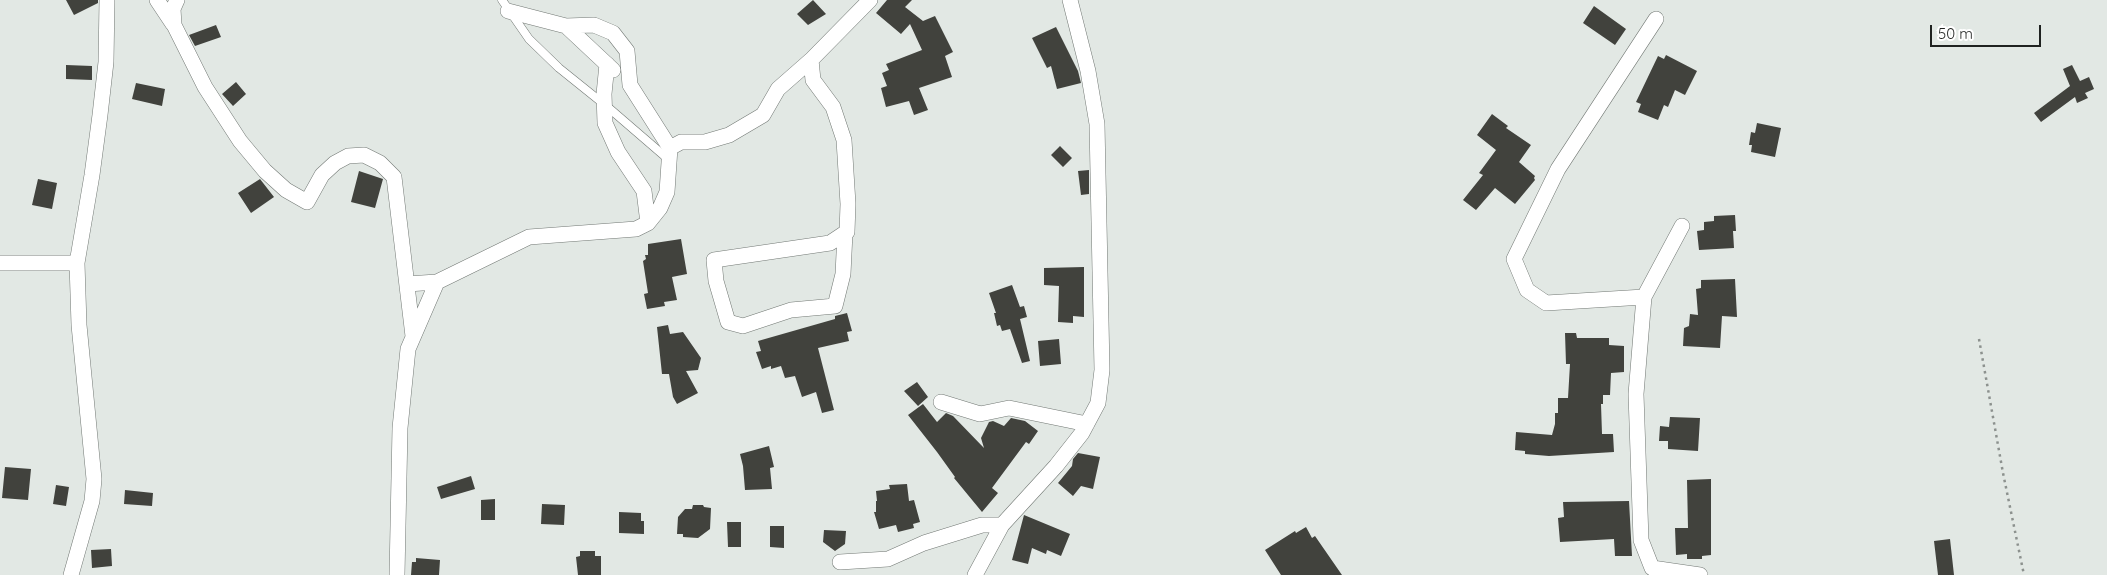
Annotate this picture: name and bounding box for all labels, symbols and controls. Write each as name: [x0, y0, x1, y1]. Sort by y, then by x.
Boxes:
scale bar: [1932, 15, 2043, 47]
text: 50 m: [1938, 24, 1973, 43]

